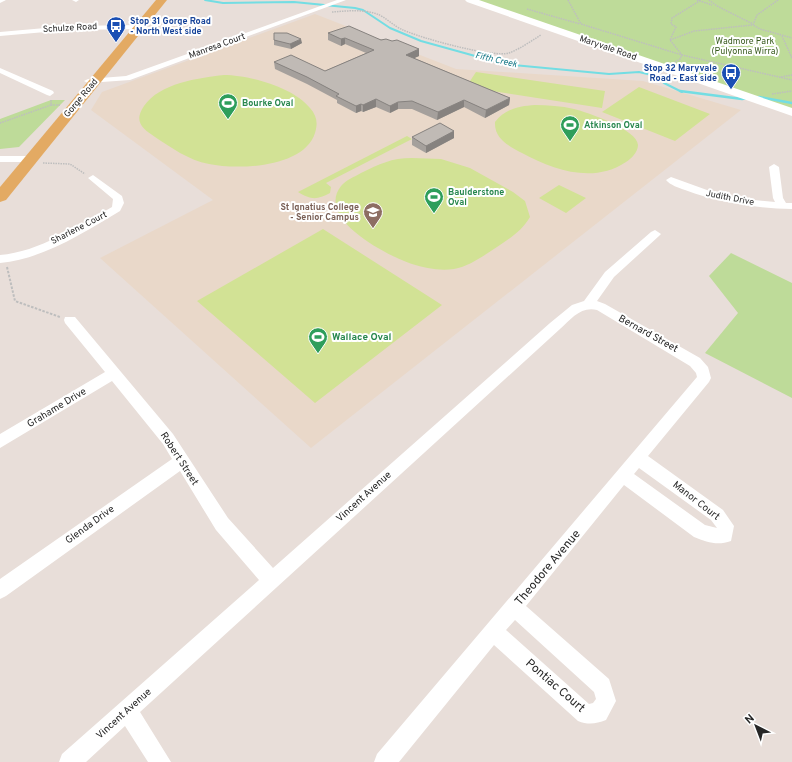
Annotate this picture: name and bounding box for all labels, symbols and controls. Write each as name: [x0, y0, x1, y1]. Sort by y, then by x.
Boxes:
bus stop icon: Stop 31 Gorge Road - North West side: [105, 15, 127, 43]
place label: Stop 31 Gorge Road - North West side: [130, 16, 211, 37]
street label: Schulze Road: [43, 21, 97, 35]
street label: Manresa Court: [187, 31, 247, 61]
street label: Maryvale Road: [578, 33, 638, 63]
park label: Wadmore Park (Pulyonna Wirra): [712, 36, 778, 57]
water label: Fifth Creek: [474, 50, 518, 70]
bus stop icon: Stop 32 Maryvale Road - East side: [720, 62, 742, 90]
place label: Stop 32 Maryvale Road - East side: [644, 63, 717, 84]
street label: Gorge Road: [62, 76, 100, 120]
sports icon: Bourke Oval: [217, 92, 239, 120]
place label: Bourke Oval: [242, 98, 293, 109]
sports icon: Atkinson Oval: [559, 114, 581, 142]
place label: Atkinson Oval: [584, 120, 642, 131]
sports icon: Baulderstone Oval: [423, 186, 445, 214]
place label: Baulderstone Oval: [448, 187, 504, 208]
street label: Judith Drive: [705, 188, 755, 208]
school or university icon: St Ignatius College - Senior Campus: [362, 201, 384, 229]
place label: St Ignatius College - Senior Campus: [280, 202, 359, 223]
street label: Sharlene Court: [49, 209, 109, 247]
street label: Bernard Street: [616, 312, 680, 356]
sports icon: Wallace Oval: [307, 326, 329, 354]
place label: Wallace Oval: [332, 331, 391, 344]
street label: Grahame Drive: [25, 385, 89, 431]
street label: Robert Street: [157, 430, 201, 488]
street label: Vincent Avenue: [334, 469, 394, 525]
street label: Manor Court: [670, 479, 722, 524]
street label: Glenda Drive: [63, 503, 117, 547]
street label: Theodore Avenue: [512, 527, 584, 609]
street label: Pontiac Court: [522, 656, 588, 716]
street label: Vincent Avenue: [94, 686, 154, 742]
north arrow: [736, 706, 776, 746]
text: N: [742, 711, 758, 727]

